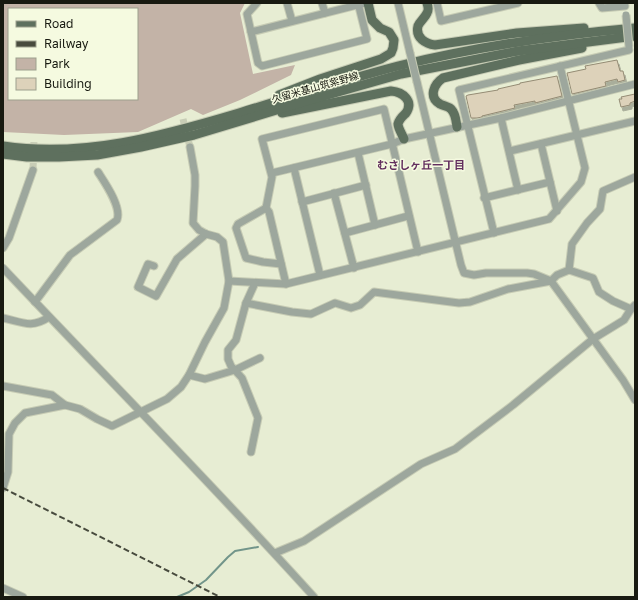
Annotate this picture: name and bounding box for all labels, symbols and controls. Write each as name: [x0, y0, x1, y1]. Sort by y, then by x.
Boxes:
legend: [8, 8, 138, 100]
text: Road: [44, 16, 73, 31]
text: Railway: [44, 36, 89, 51]
text: Park: [44, 56, 70, 71]
street label: 久留米基山筑紫野線: [270, 69, 360, 105]
text: Building: [44, 76, 92, 91]
district label: むさしヶ丘一丁目: [377, 158, 465, 171]

